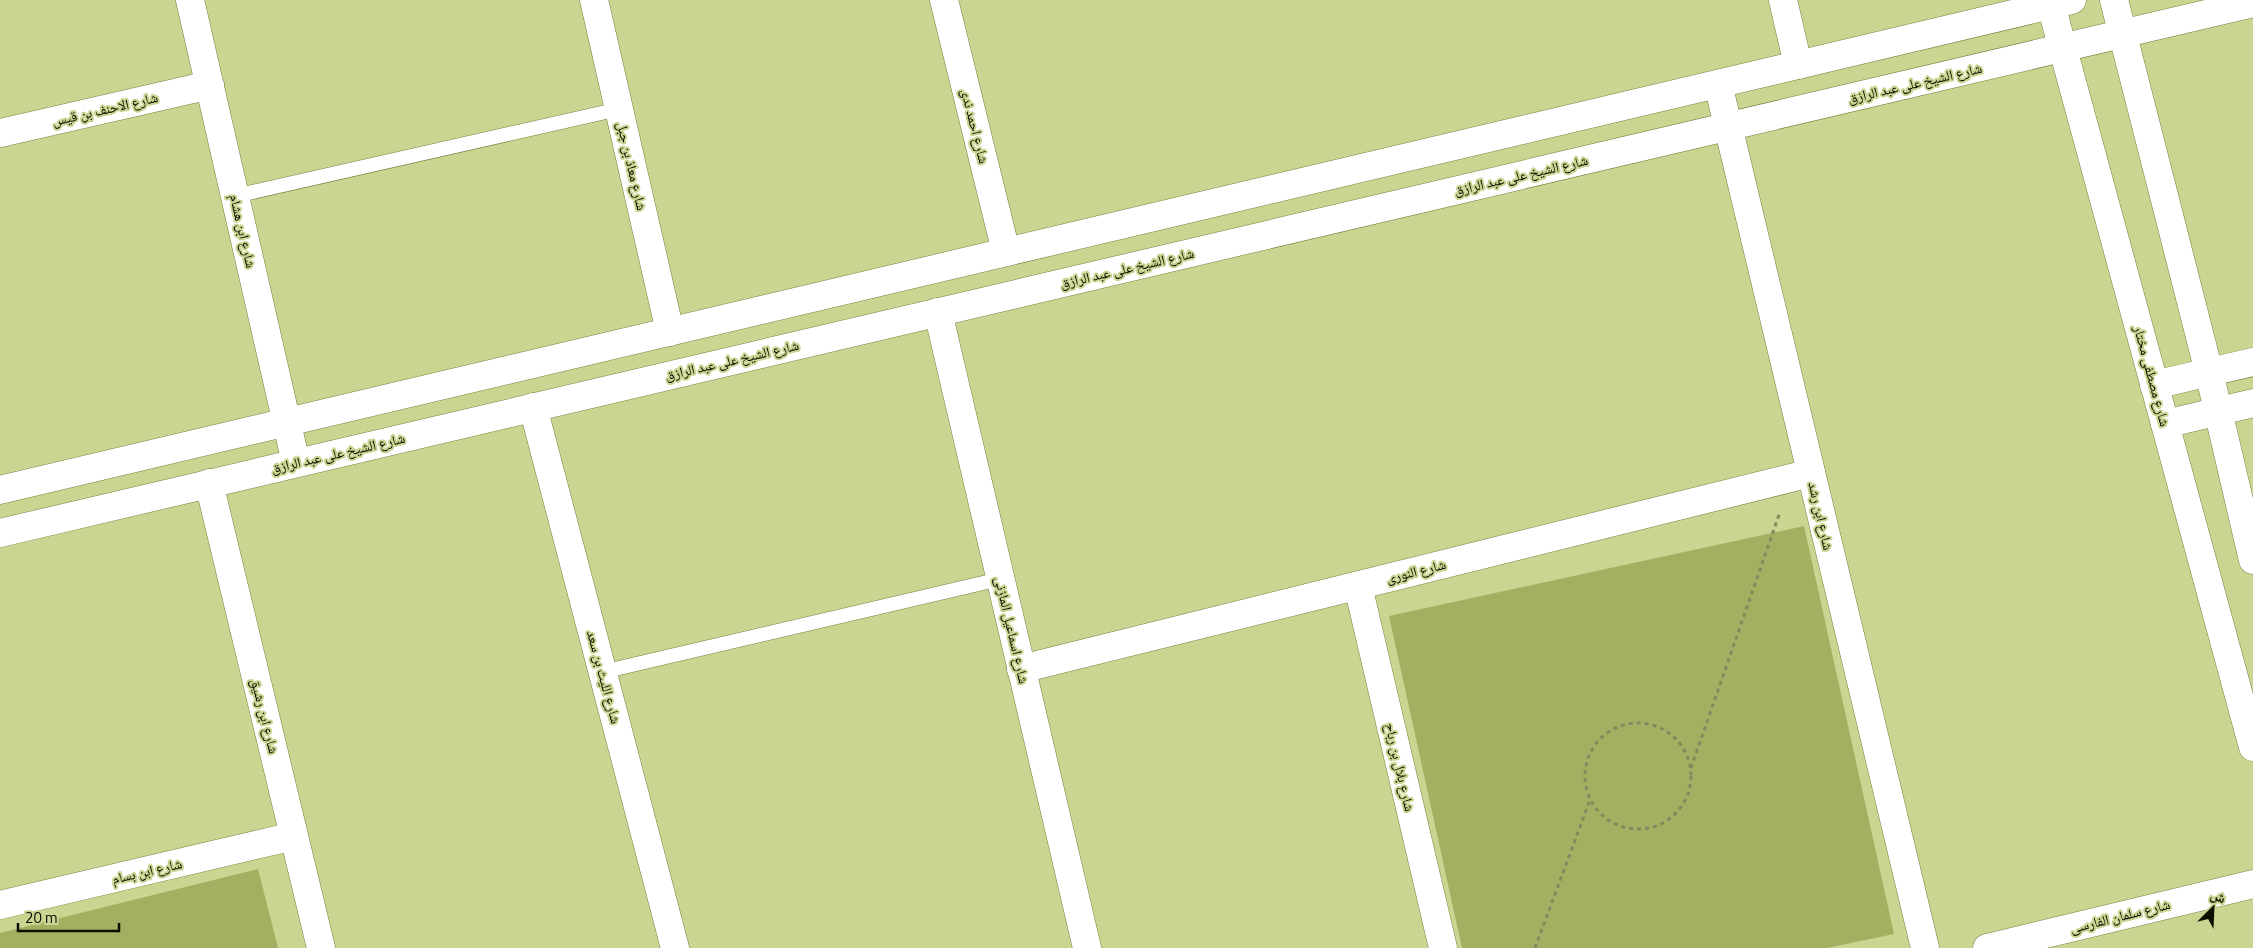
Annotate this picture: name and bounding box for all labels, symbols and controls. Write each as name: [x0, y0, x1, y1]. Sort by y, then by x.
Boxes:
street label: شارع الشيخ على عبد الرازق: [1846, 57, 1984, 108]
street label: شارع الاحنف بن قيس: [50, 86, 160, 131]
street label: شارع احمد ندى: [956, 86, 995, 166]
street label: شارع معاذ بن جبل: [612, 119, 653, 212]
street label: شارع الشيخ على عبد الرازق: [1452, 149, 1590, 200]
street label: شارع ابن هشام: [225, 192, 262, 270]
street label: شارع الشيخ على عبد الرازق: [1058, 242, 1196, 293]
street label: شارع مصطفى مختار: [2129, 322, 2176, 429]
street label: شارع الشيخ على عبد الرازق: [663, 334, 801, 385]
street label: شارع الشيخ على عبد الرازق: [269, 427, 407, 478]
street label: شارع ابن رشد: [1803, 480, 1840, 552]
street label: شارع النورى: [1384, 553, 1448, 588]
street label: شارع اسماعيل المازنى: [990, 574, 1035, 686]
street label: شارع الليث بن سعد: [582, 628, 627, 726]
street label: شارع ابن رشيق: [246, 676, 285, 756]
street label: شارع بلال بن رباح: [1380, 721, 1421, 813]
street label: شارع ابن بسام: [110, 852, 184, 889]
north arrow: [2188, 883, 2238, 933]
text: ش: [2207, 883, 2230, 908]
street label: شارع سلمان الفارسى: [2068, 893, 2172, 938]
scale bar: [18, 900, 119, 932]
text: 20 m: [25, 906, 58, 929]

